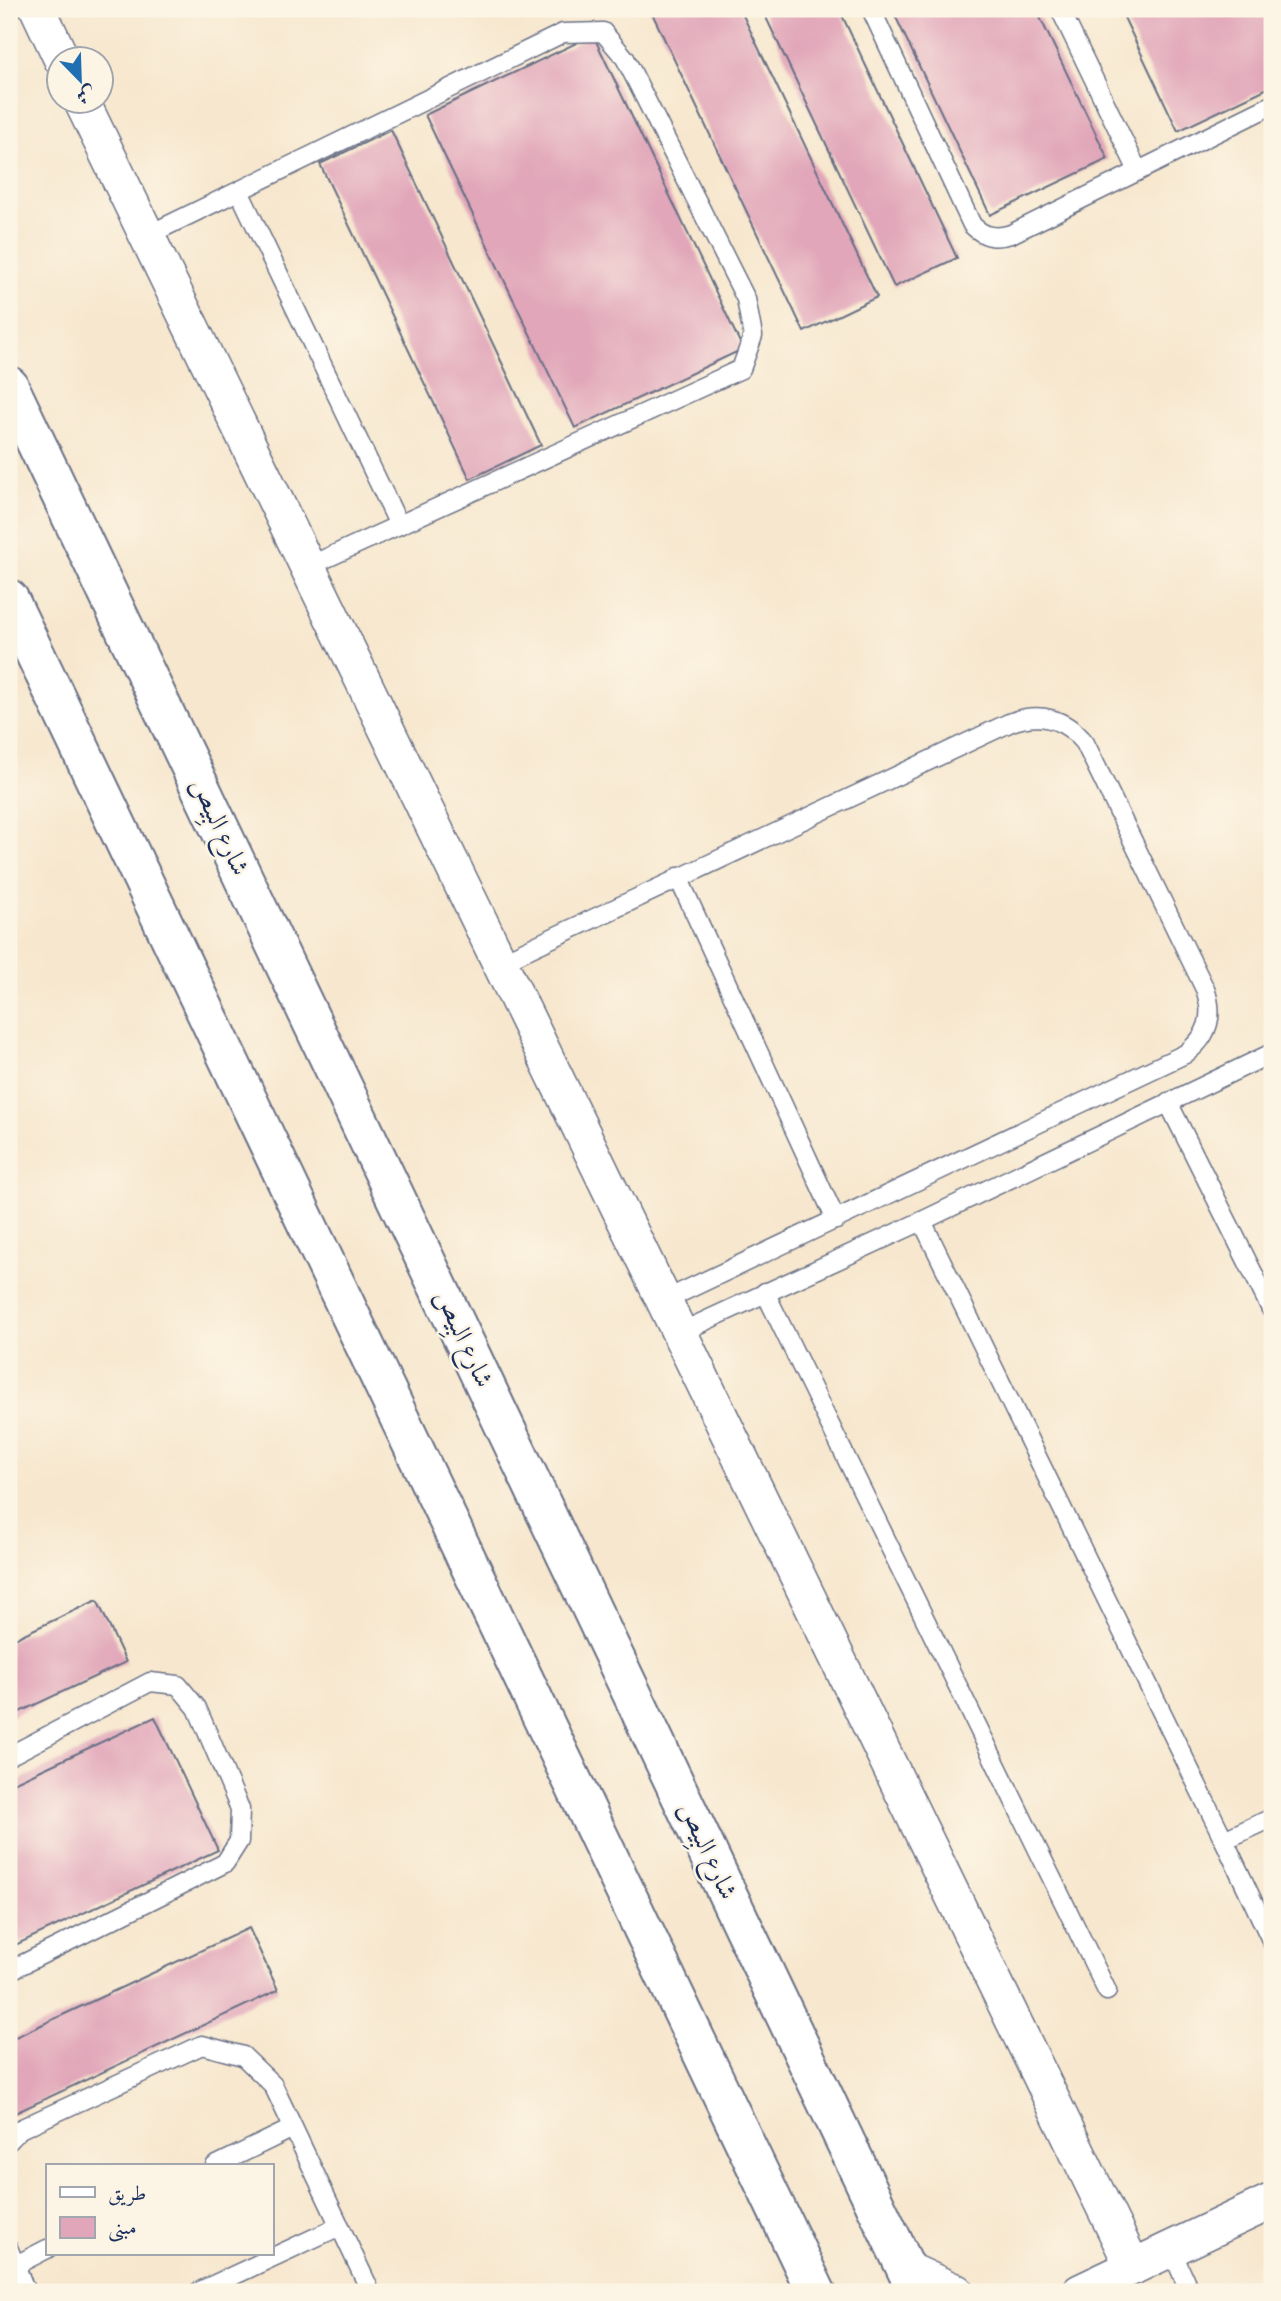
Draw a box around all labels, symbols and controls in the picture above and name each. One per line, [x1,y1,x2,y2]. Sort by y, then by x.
north arrow [46,46,116,116]
text: ش [72,78,100,109]
street label: شارع البِيص [179,772,257,883]
street label: شارع البِيص [423,1284,501,1395]
street label: شارع البِيص [667,1796,745,1907]
legend [46,2164,273,2256]
text: طريق [108,2180,146,2209]
text: مبنى [108,2214,137,2243]

